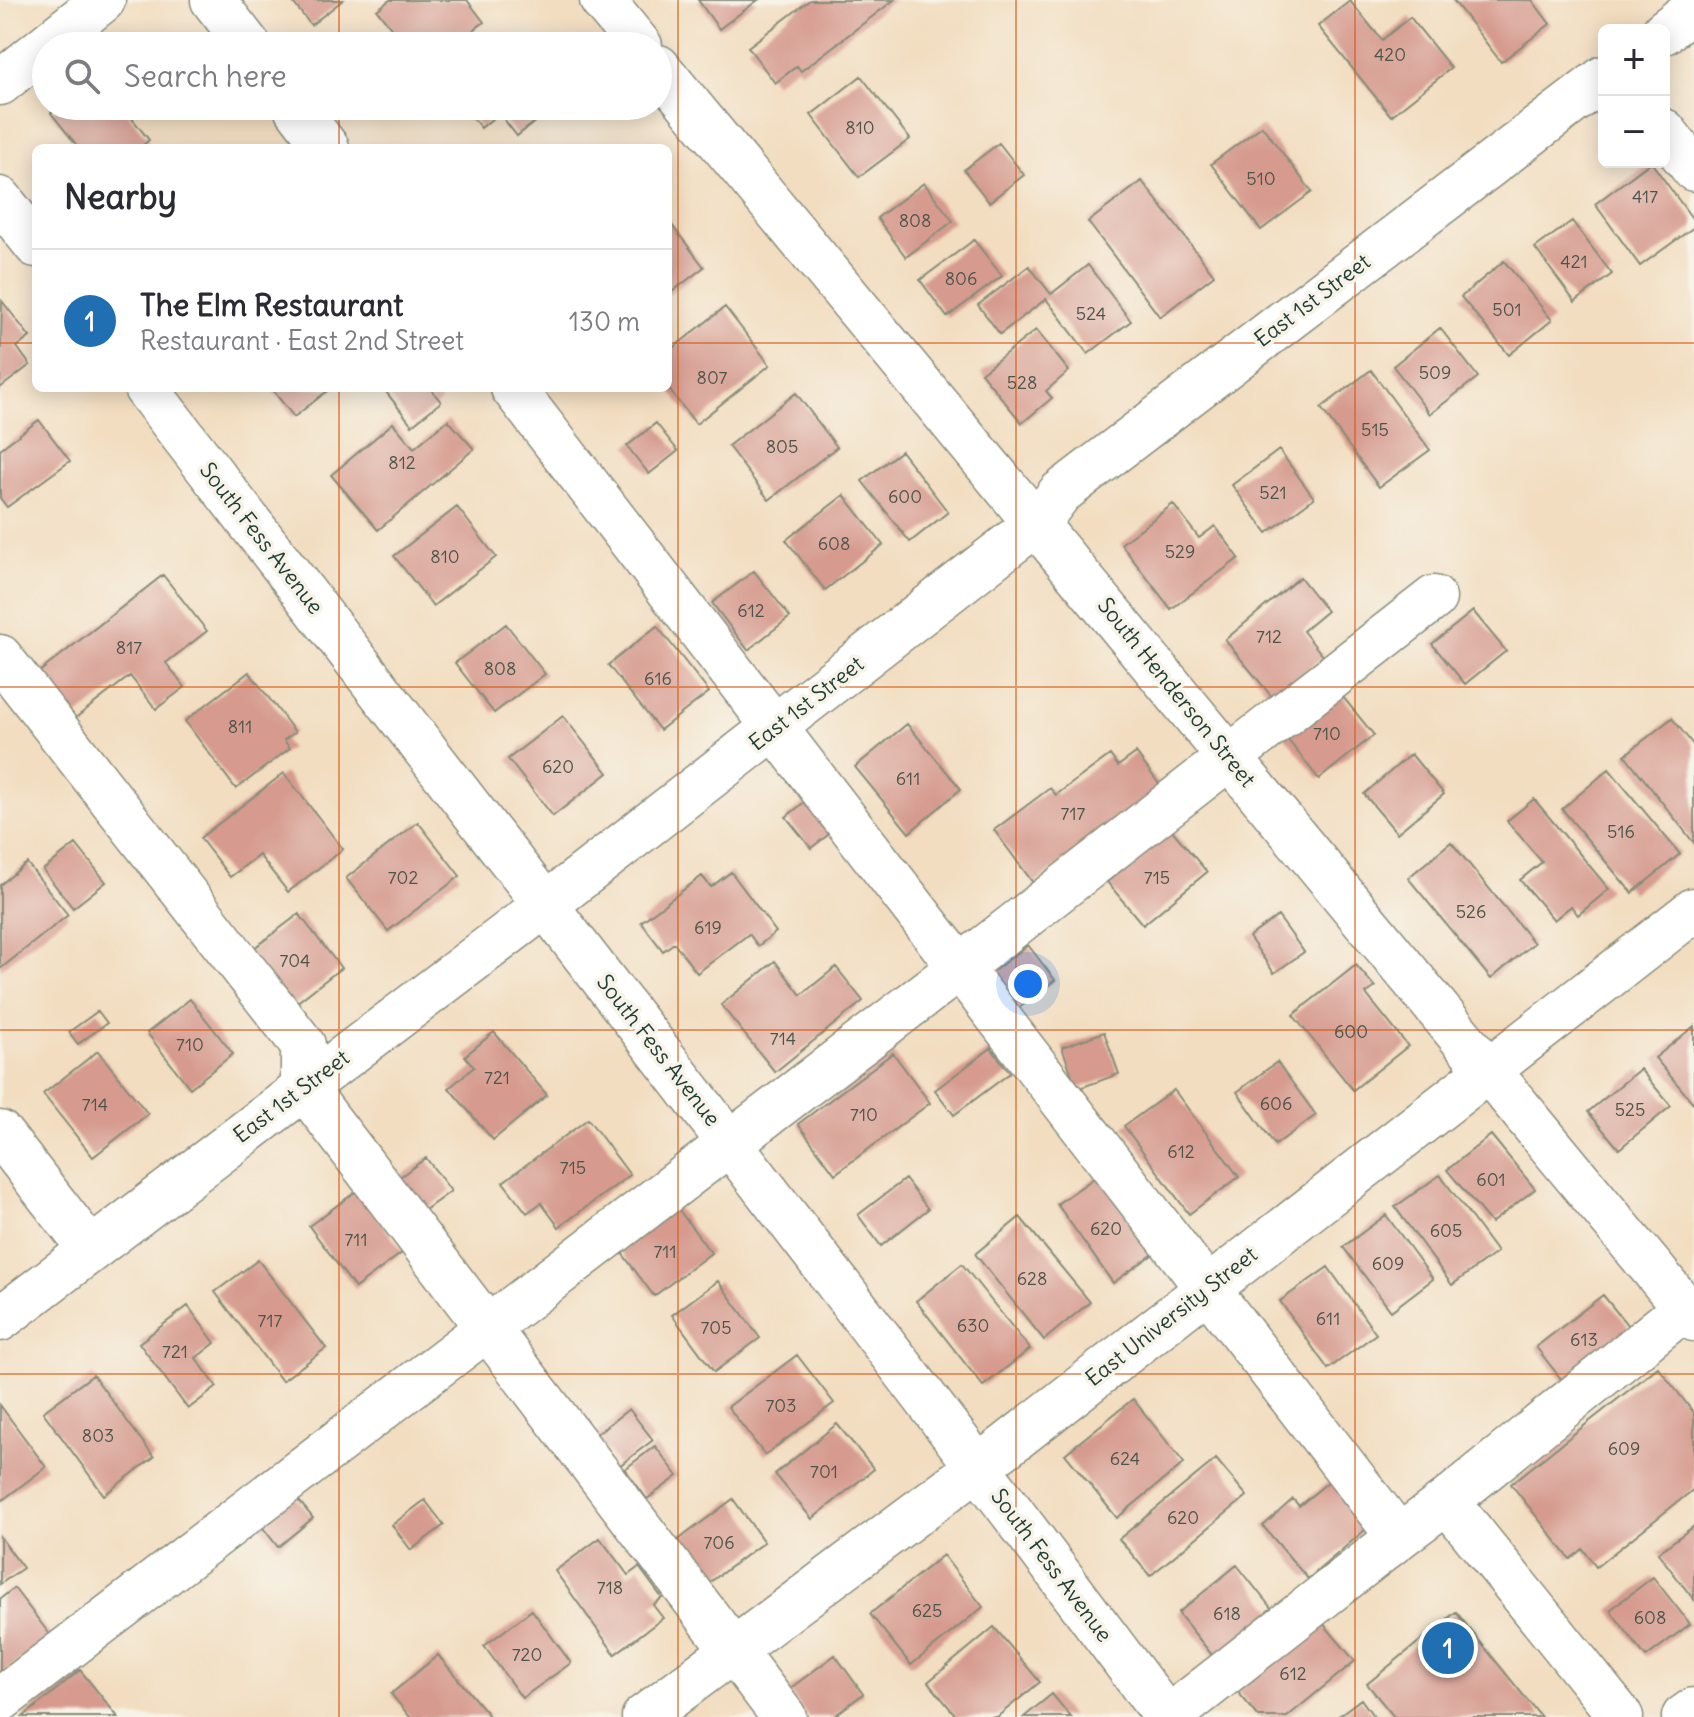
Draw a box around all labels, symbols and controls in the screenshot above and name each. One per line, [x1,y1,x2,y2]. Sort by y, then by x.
map controls [1598,24,1670,168]
button: + [1598,24,1670,96]
search box [32,32,672,120]
house number: 420 [1374,43,1406,66]
icon: search [60,54,104,98]
text: Search here [124,57,287,95]
button: − [1598,96,1670,168]
house number: 810 [845,116,875,139]
house number: 510 [1246,167,1276,190]
text: Nearby [64,175,177,218]
house number: 417 [1632,185,1658,208]
house number: 808 [899,209,931,232]
street label: East 1st Street [1248,247,1376,353]
house number: 421 [1560,250,1588,273]
house number: 806 [945,267,977,290]
text: The Elm Restaurant [140,286,403,324]
house number: 501 [1492,298,1522,321]
house number: 524 [1076,302,1106,325]
text: 1 [85,305,95,338]
text: 130 m [569,305,640,338]
text: Restaurant · East 2nd Street [140,324,464,357]
house number: 509 [1419,361,1451,384]
house number: 807 [697,366,728,389]
house number: 528 [1007,371,1037,394]
house number: 515 [1361,418,1389,441]
house number: 805 [766,435,798,458]
house number: 812 [388,451,416,474]
street label: South Fess Avenue [194,457,330,619]
house number: 521 [1259,481,1287,504]
house number: 600 [888,485,922,508]
house number: 608 [818,532,850,555]
house number: 529 [1165,540,1195,563]
house number: 810 [430,545,460,568]
street label: South Henderson Street [1092,592,1262,792]
house number: 612 [737,599,765,622]
house number: 712 [1256,625,1282,648]
house number: 817 [116,636,142,659]
street label: East 1st Street [743,650,869,756]
house number: 808 [484,657,516,680]
house number: 616 [644,667,672,690]
house number: 811 [228,715,252,738]
house number: 710 [1313,722,1341,745]
house number: 620 [542,755,574,778]
house number: 611 [896,767,920,790]
house number: 717 [1061,802,1086,825]
house number: 516 [1607,820,1635,843]
house number: 702 [388,866,418,889]
house number: 715 [1144,866,1170,889]
house number: 526 [1456,900,1486,923]
house number: 619 [694,916,722,939]
house number: 704 [279,949,311,972]
your location [1008,964,1048,1004]
street label: South Fess Avenue [591,969,727,1131]
house number: 600 [1334,1020,1368,1043]
house number: 714 [770,1027,796,1050]
house number: 710 [176,1033,204,1056]
street label: East 1st Street [227,1043,355,1149]
house number: 721 [484,1066,510,1089]
house number: 606 [1260,1092,1292,1115]
house number: 714 [82,1093,108,1116]
house number: 525 [1615,1098,1645,1121]
house number: 710 [850,1103,878,1126]
house number: 612 [1167,1140,1195,1163]
house number: 715 [560,1156,586,1179]
house number: 601 [1476,1168,1506,1191]
house number: 620 [1090,1217,1122,1240]
house number: 605 [1430,1219,1462,1242]
house number: 711 [344,1228,368,1251]
house number: 711 [653,1240,677,1263]
street label: East University Street [1079,1240,1263,1392]
house number: 609 [1372,1252,1404,1275]
house number: 628 [1017,1267,1047,1290]
house number: 611 [1316,1307,1340,1330]
house number: 717 [258,1309,283,1332]
house number: 630 [957,1314,989,1337]
house number: 705 [700,1316,732,1339]
house number: 613 [1570,1328,1598,1351]
house number: 721 [162,1340,188,1363]
house number: 703 [766,1394,796,1417]
house number: 803 [82,1424,114,1447]
house number: 609 [1608,1437,1640,1460]
house number: 624 [1110,1447,1140,1470]
house number: 701 [810,1460,838,1483]
street label: South Fess Avenue [985,1483,1119,1647]
house number: 620 [1167,1506,1199,1529]
house number: 706 [703,1531,735,1554]
house number: 718 [597,1576,623,1599]
house number: 625 [912,1599,942,1622]
house number: 618 [1213,1602,1241,1625]
house number: 608 [1634,1606,1666,1629]
pin: 1 [1422,1618,1474,1678]
house number: 720 [512,1643,542,1666]
house number: 612 [1279,1662,1307,1685]

